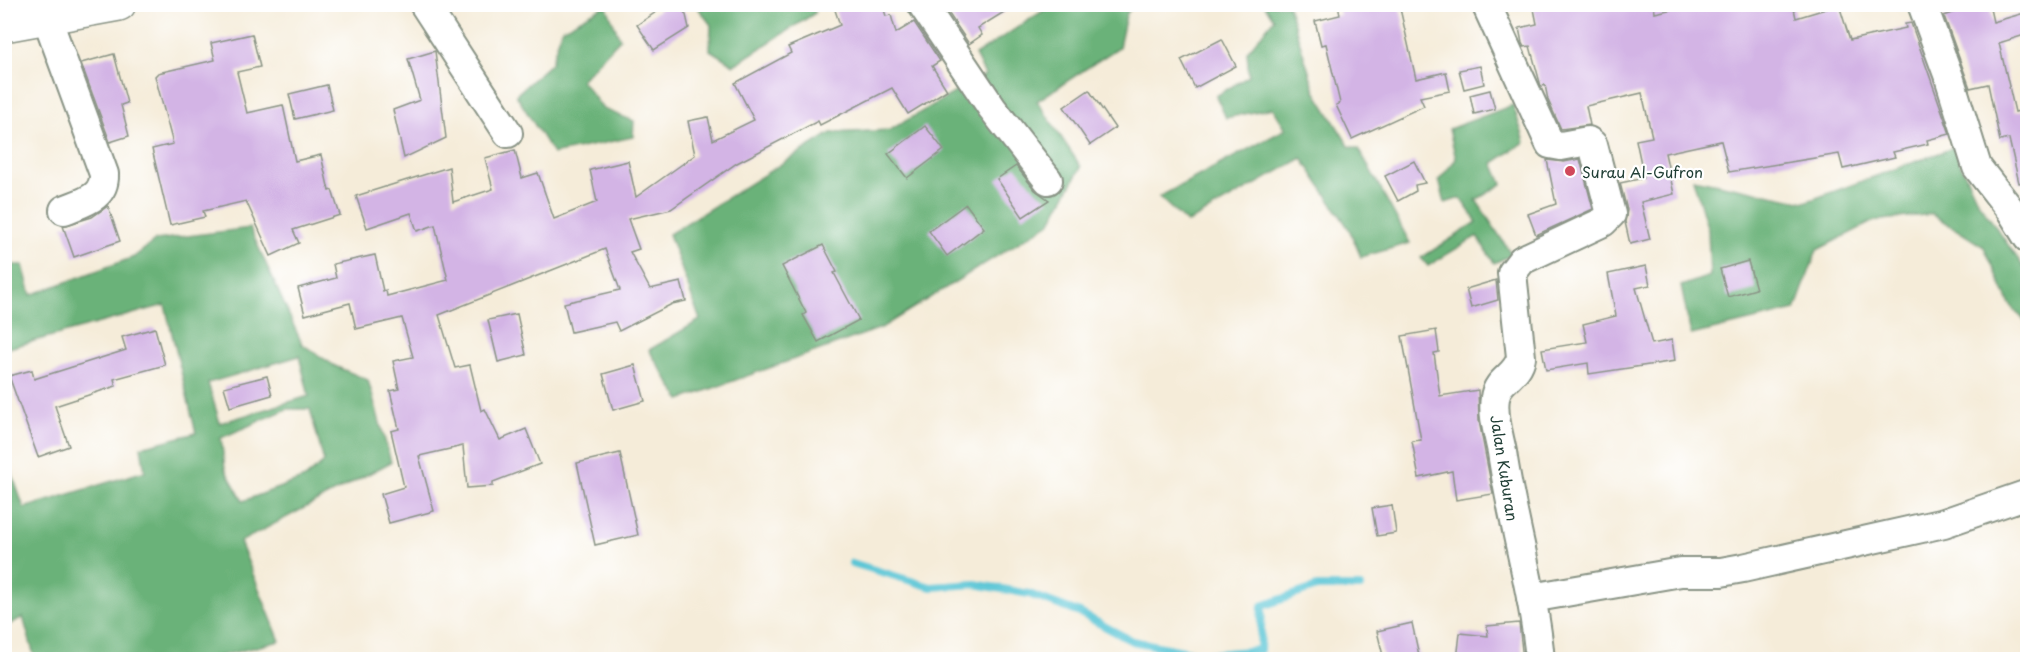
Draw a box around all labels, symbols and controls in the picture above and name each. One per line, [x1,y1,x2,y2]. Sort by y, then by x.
place label: Surau Al-Gufron [1582,160,1703,183]
marker: Surau Al-Gufron [1563,164,1577,178]
street label: Jalan Kuburan [1485,413,1525,523]

